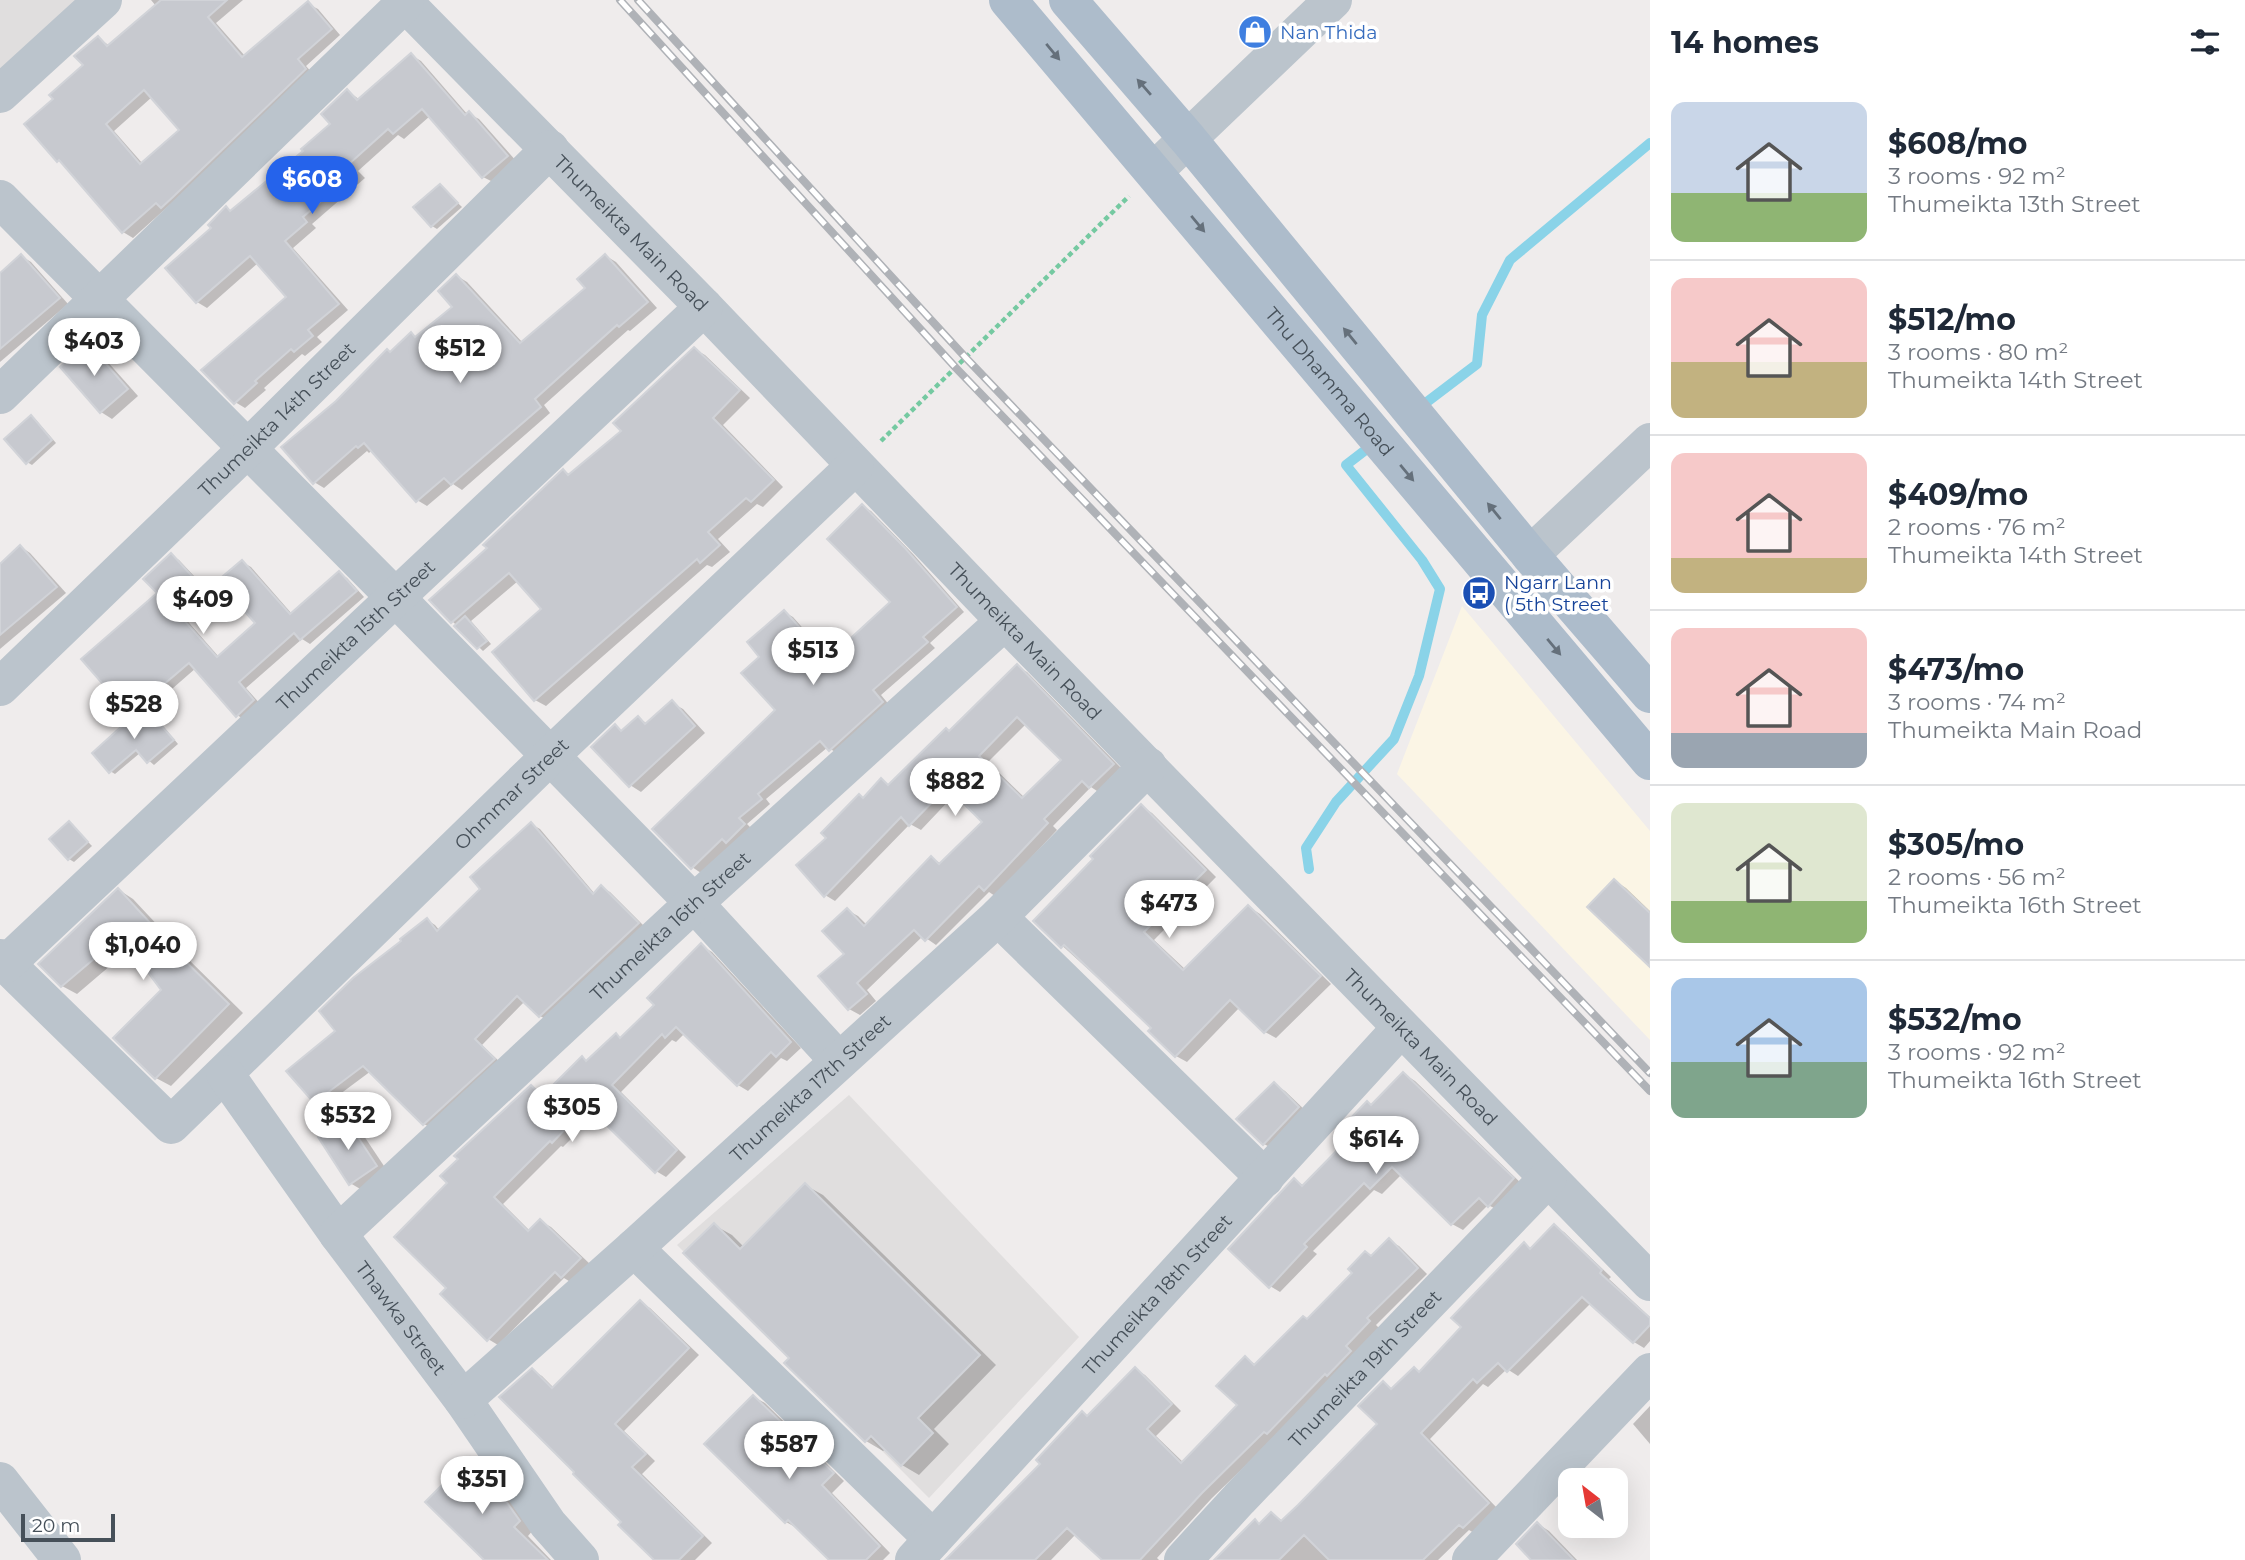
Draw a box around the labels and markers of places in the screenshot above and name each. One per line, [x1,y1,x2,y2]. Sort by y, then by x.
shop icon: Nan Thida [1236,13,1274,51]
place label: Nan Thida [1280,21,1377,44]
pin: $608 [271,156,353,216]
pin: $403 [53,318,135,378]
pin: $512 [419,326,501,385]
place label: Ngarr Lann ( 5th Street [1504,571,1612,616]
bus stop icon: Ngarr Lann ( 5th Street [1460,574,1498,612]
pin: $409 [162,576,244,636]
pin: $513 [772,628,854,687]
pin: $528 [93,682,175,741]
pin: $882 [914,758,996,818]
pin: $473 [1128,880,1210,940]
pin: $1,040 [86,922,200,982]
pin: $305 [531,1084,613,1144]
pin: $532 [307,1092,389,1152]
pin: $614 [1335,1116,1417,1176]
pin: $587 [748,1422,830,1481]
pin: $351 [441,1456,523,1516]

